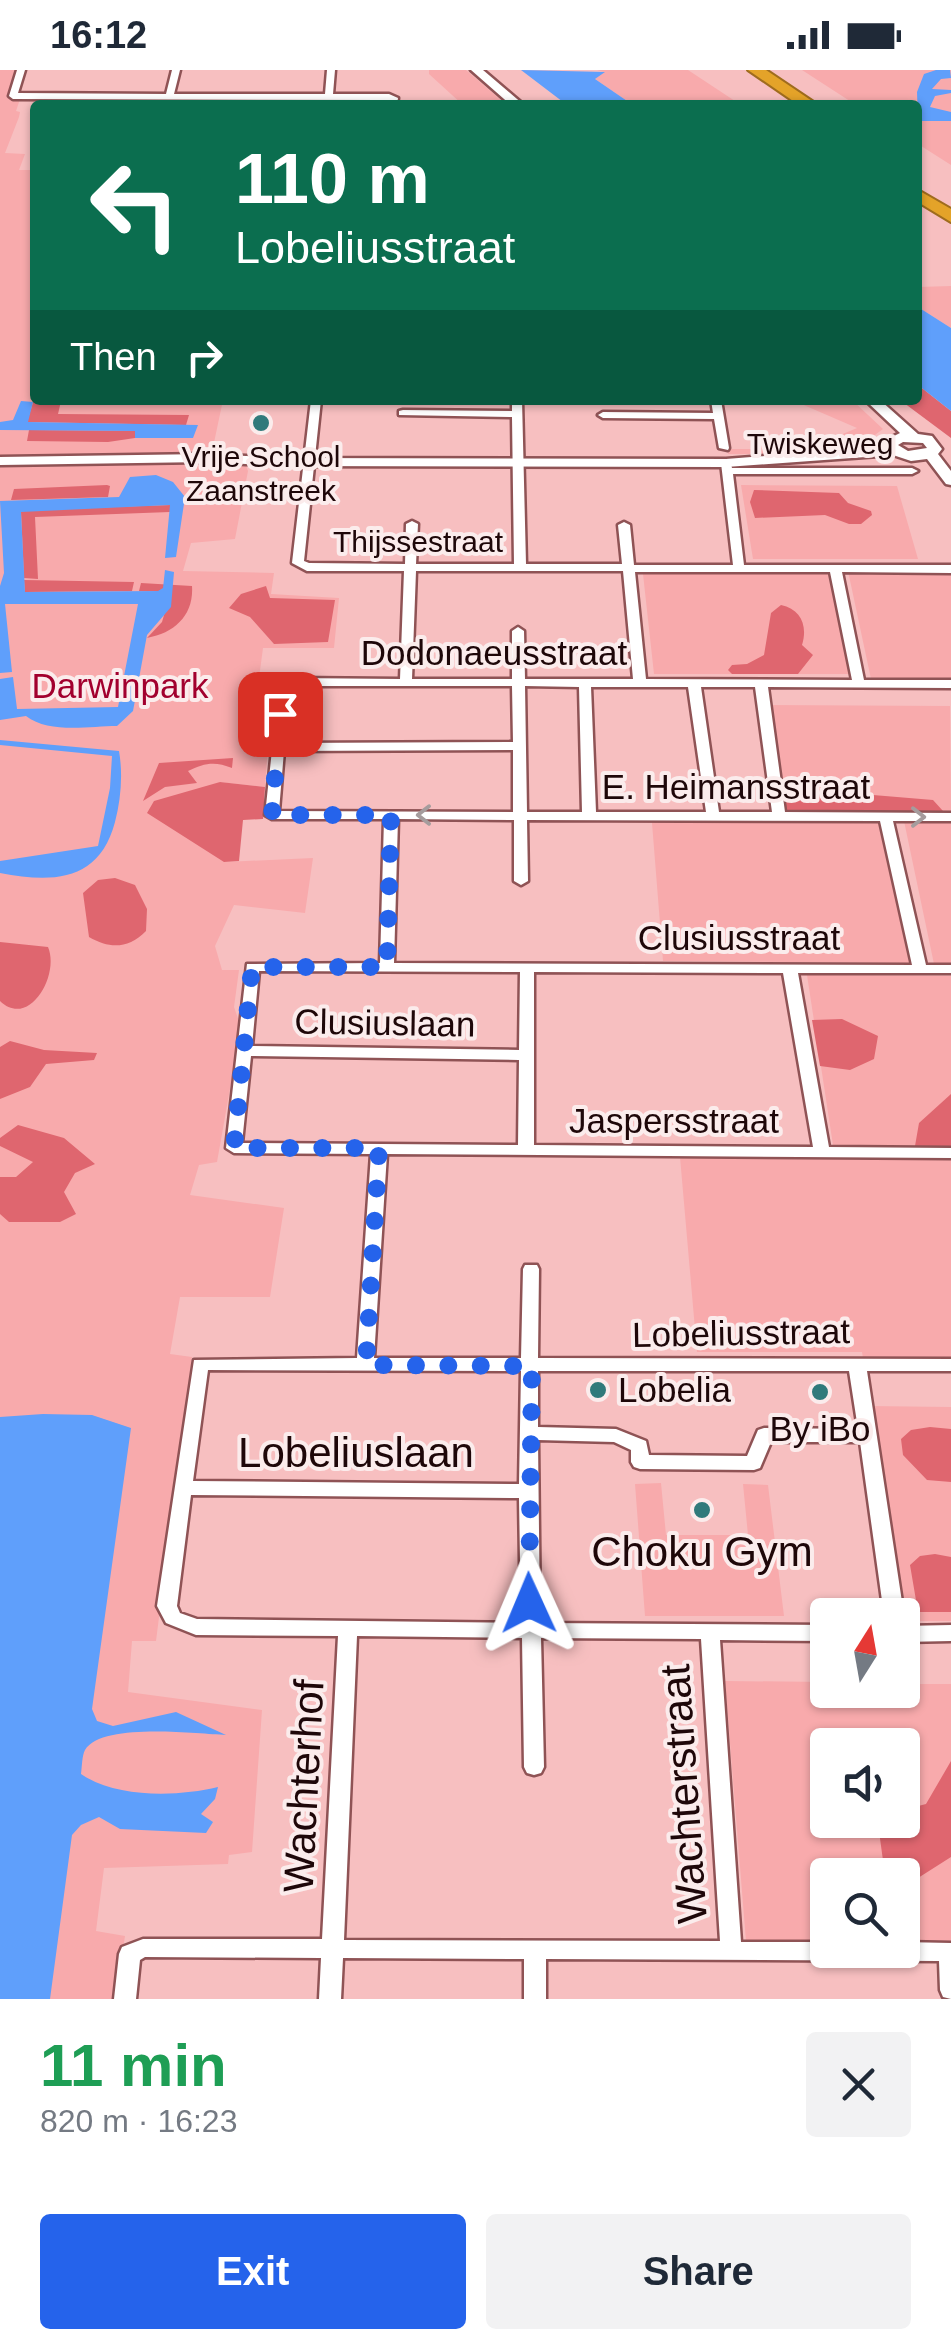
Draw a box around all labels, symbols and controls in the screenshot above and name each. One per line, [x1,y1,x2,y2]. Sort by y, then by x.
text: 16:12 [50,14,147,56]
icon: left [70,140,200,270]
text: 110 m [235,140,430,218]
text: Lobeliusstraat [235,222,515,273]
icon: right [177,330,232,385]
text: Then [70,336,157,378]
marker: Vrije School Zaanstreek [250,412,272,434]
street label: Twiskeweg [747,427,893,460]
place label: Vrije School Zaanstreek [182,440,340,507]
street label: Thijssestraat [333,525,504,558]
street label: Dodonaeusstraat [361,633,628,672]
park label: Darwinpark [32,666,209,705]
pin [238,672,323,757]
icon: arrive [253,687,308,742]
street label: E. Heimansstraat [602,767,870,806]
one-way arrow [416,804,432,826]
one-way arrow [912,806,927,828]
street label: Clusiusstraat [638,918,840,957]
street label: Clusiuslaan [294,1001,476,1044]
street label: Jaspersstraat [569,1101,779,1140]
street label: Lobeliusstraat [632,1311,851,1354]
place label: Lobelia [618,1370,731,1409]
marker: Lobelia [587,1379,609,1401]
marker: By iBo [809,1381,831,1403]
place label: By iBo [769,1409,871,1448]
street label: Lobeliuslaan [238,1429,474,1476]
marker: Choku Gym [691,1499,713,1521]
place label: Choku Gym [591,1528,813,1575]
position arrow [477,1551,581,1655]
north arrow [810,1598,920,1708]
map controls [810,1598,920,1968]
street label: Wachterstraat [651,1662,716,1925]
street label: Wachterhof [274,1678,333,1894]
button: sound [810,1728,920,1838]
button: search [810,1858,920,1968]
text: 11 min [40,2032,227,2099]
button: close [806,2032,911,2137]
text: 820 m · 16:23 [40,2103,237,2139]
button: Exit [40,2214,466,2329]
button: Share [486,2214,911,2329]

